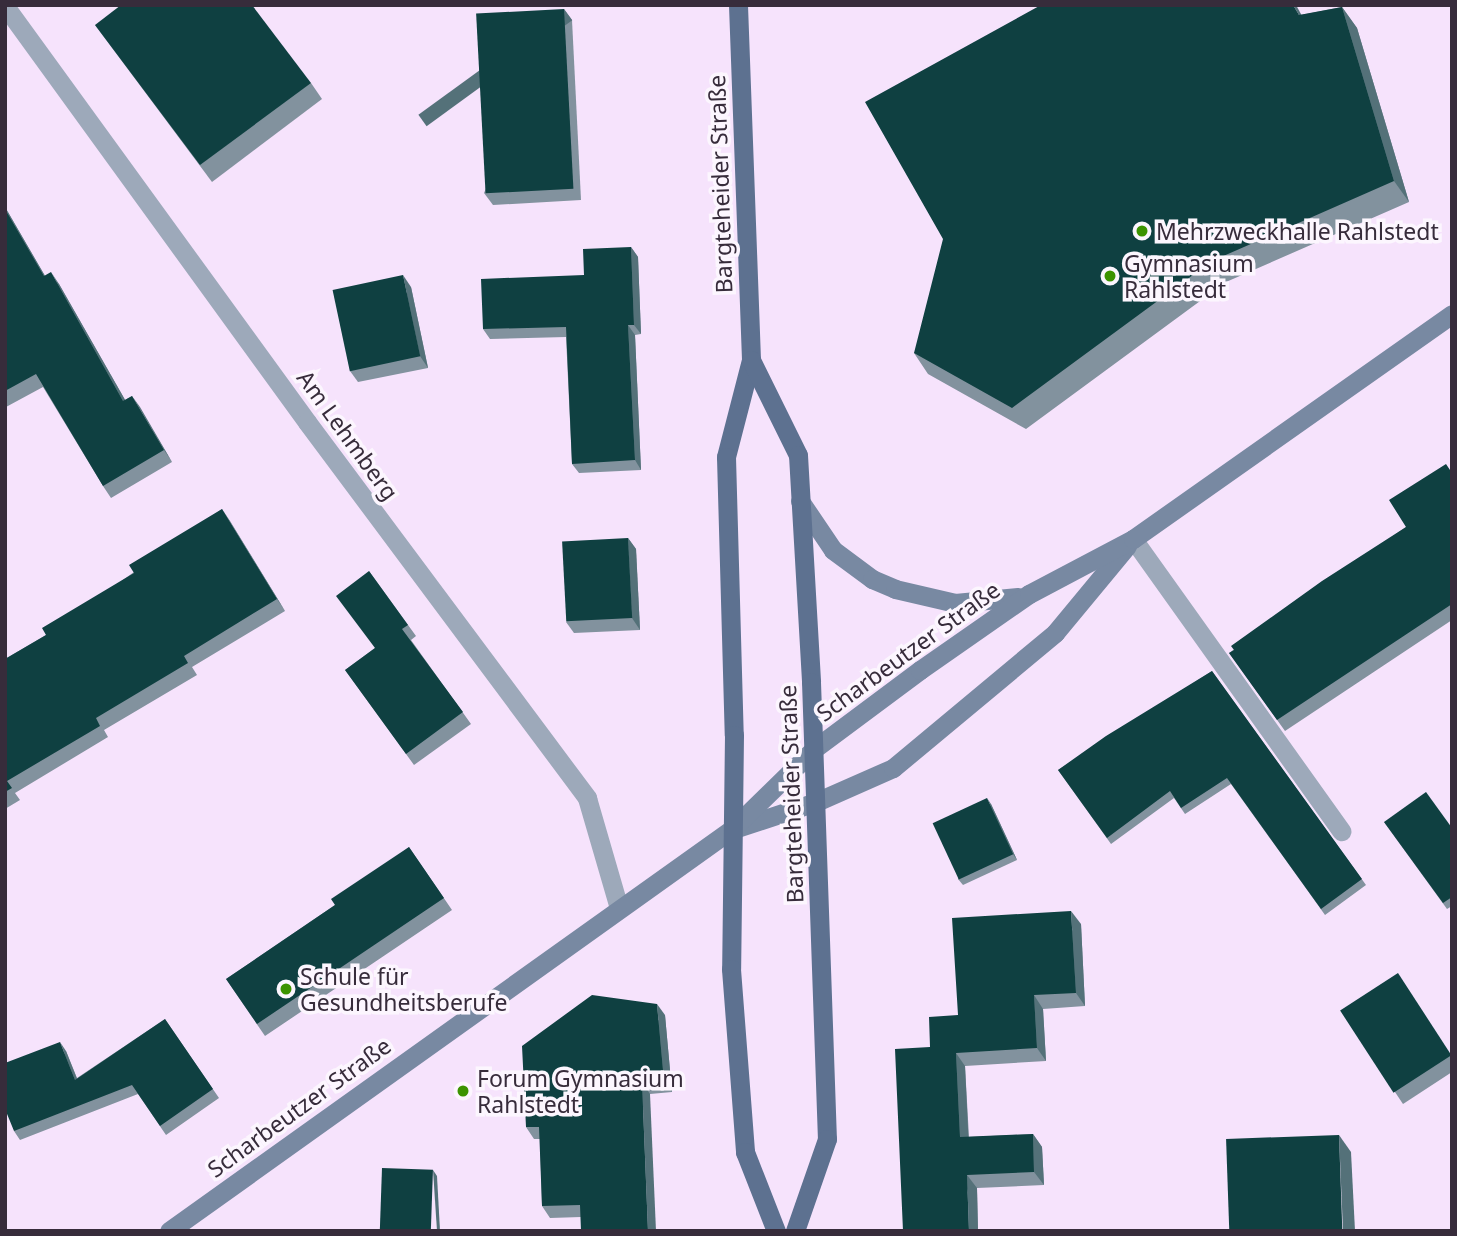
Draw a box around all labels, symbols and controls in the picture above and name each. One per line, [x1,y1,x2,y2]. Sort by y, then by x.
street label: Bargteheider Straße [702,74,738,294]
place label: Mehrzweckhalle Rahlstedt [1156,217,1439,245]
marker: Mehrzweckhalle Rahlstedt [1134,223,1150,239]
place label: Gymnasium Rahlstedt [1124,249,1254,303]
marker: Gymnasium Rahlstedt [1102,268,1118,284]
street label: Am Lehmberg [292,365,404,505]
street label: Scharbeutzer Straße [811,575,1005,727]
street label: Bargteheider Straße [773,684,809,904]
place label: Schule für Gesundheitsberufe [300,962,507,1016]
marker: Schule für Gesundheitsberufe [278,981,294,997]
street label: Scharbeutzer Straße [202,1031,396,1183]
place label: Forum Gymnasium Rahlstedt [477,1064,684,1118]
marker: Forum Gymnasium Rahlstedt [455,1083,471,1099]

